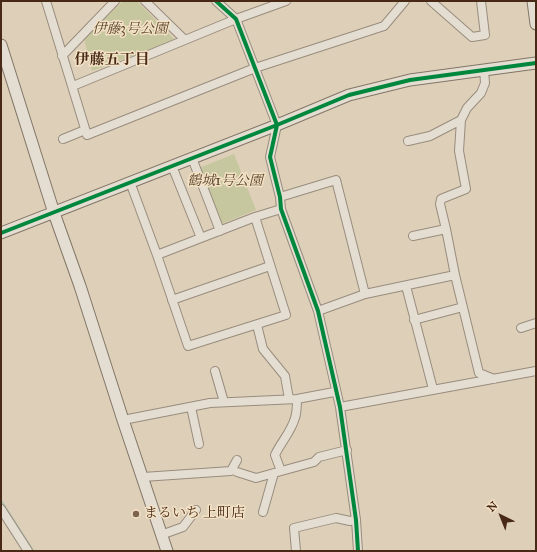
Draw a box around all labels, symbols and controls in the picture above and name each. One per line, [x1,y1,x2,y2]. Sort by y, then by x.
park label: 伊藤3号公園 [92,22,168,38]
district label: 伊藤五丁目 [75,51,149,69]
park label: 鶴城1号公園 [187,174,263,190]
north arrow [481,496,521,536]
text: N [485,499,500,515]
place label: まるいち 上町店 [144,506,245,522]
marker: まるいち 上町店 [131,509,141,519]

